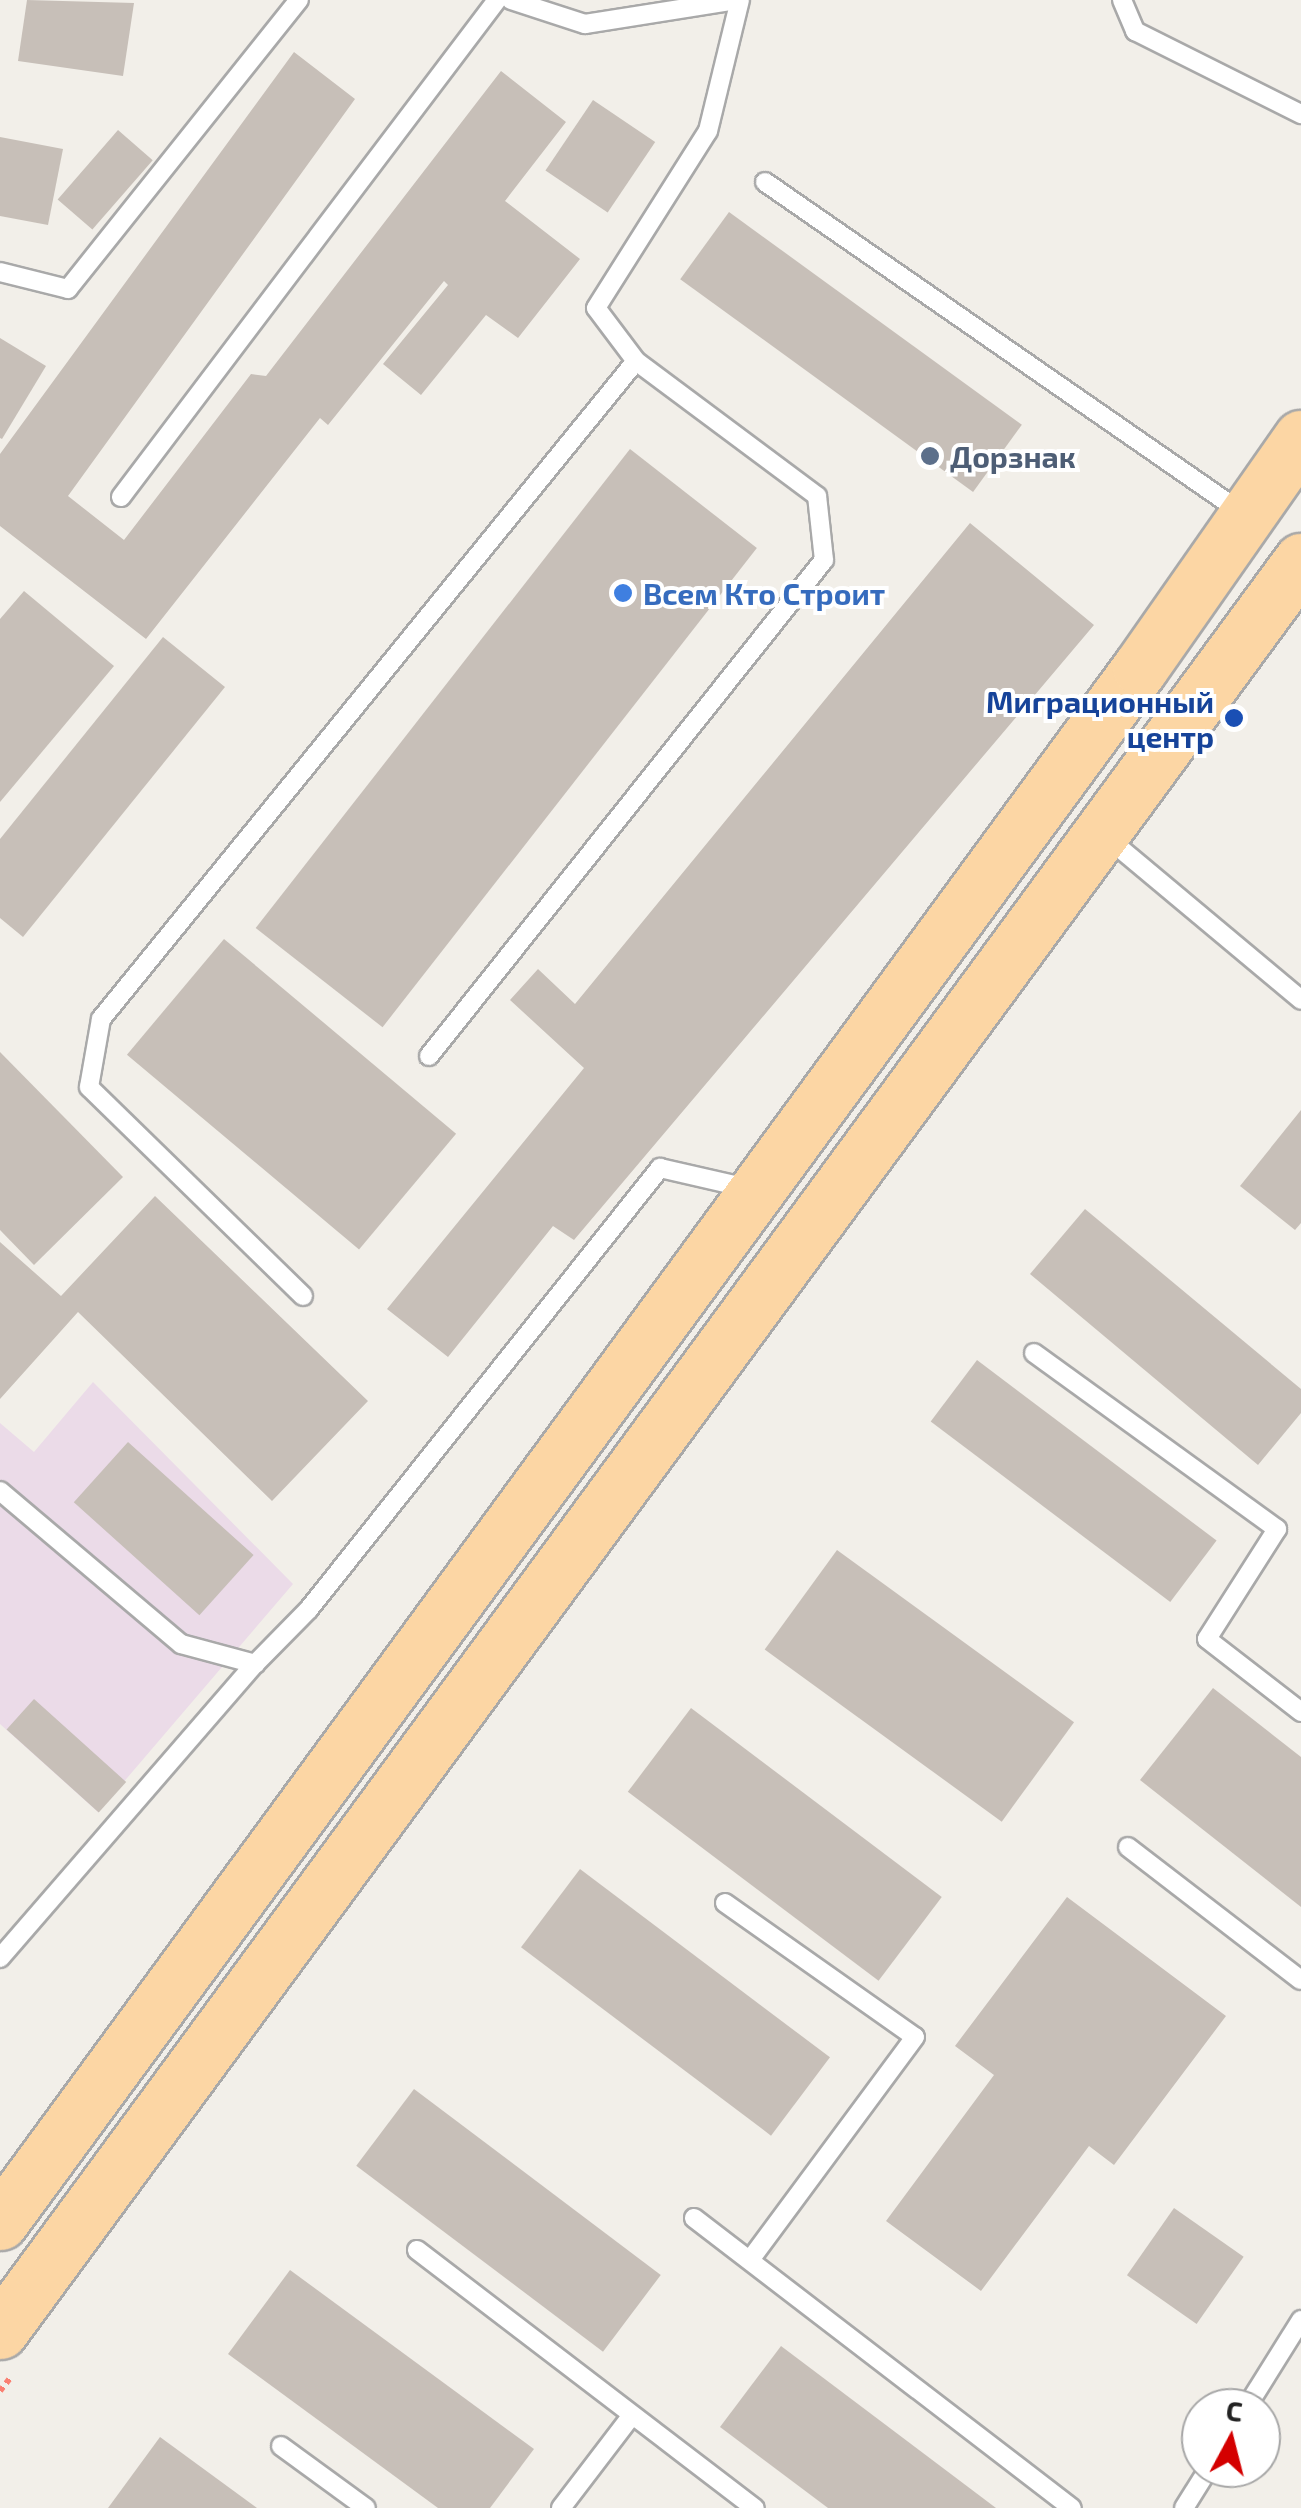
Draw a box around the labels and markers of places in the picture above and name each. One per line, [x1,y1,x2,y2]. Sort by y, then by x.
place label: Дорзнак [950,438,1076,474]
marker: Дорзнак [919,445,941,467]
place label: Всем Кто Строит [643,575,885,611]
marker: Всем Кто Строит [612,582,634,604]
place label: Миграционный центр [986,683,1214,754]
marker: Миграционный центр [1223,707,1245,729]

